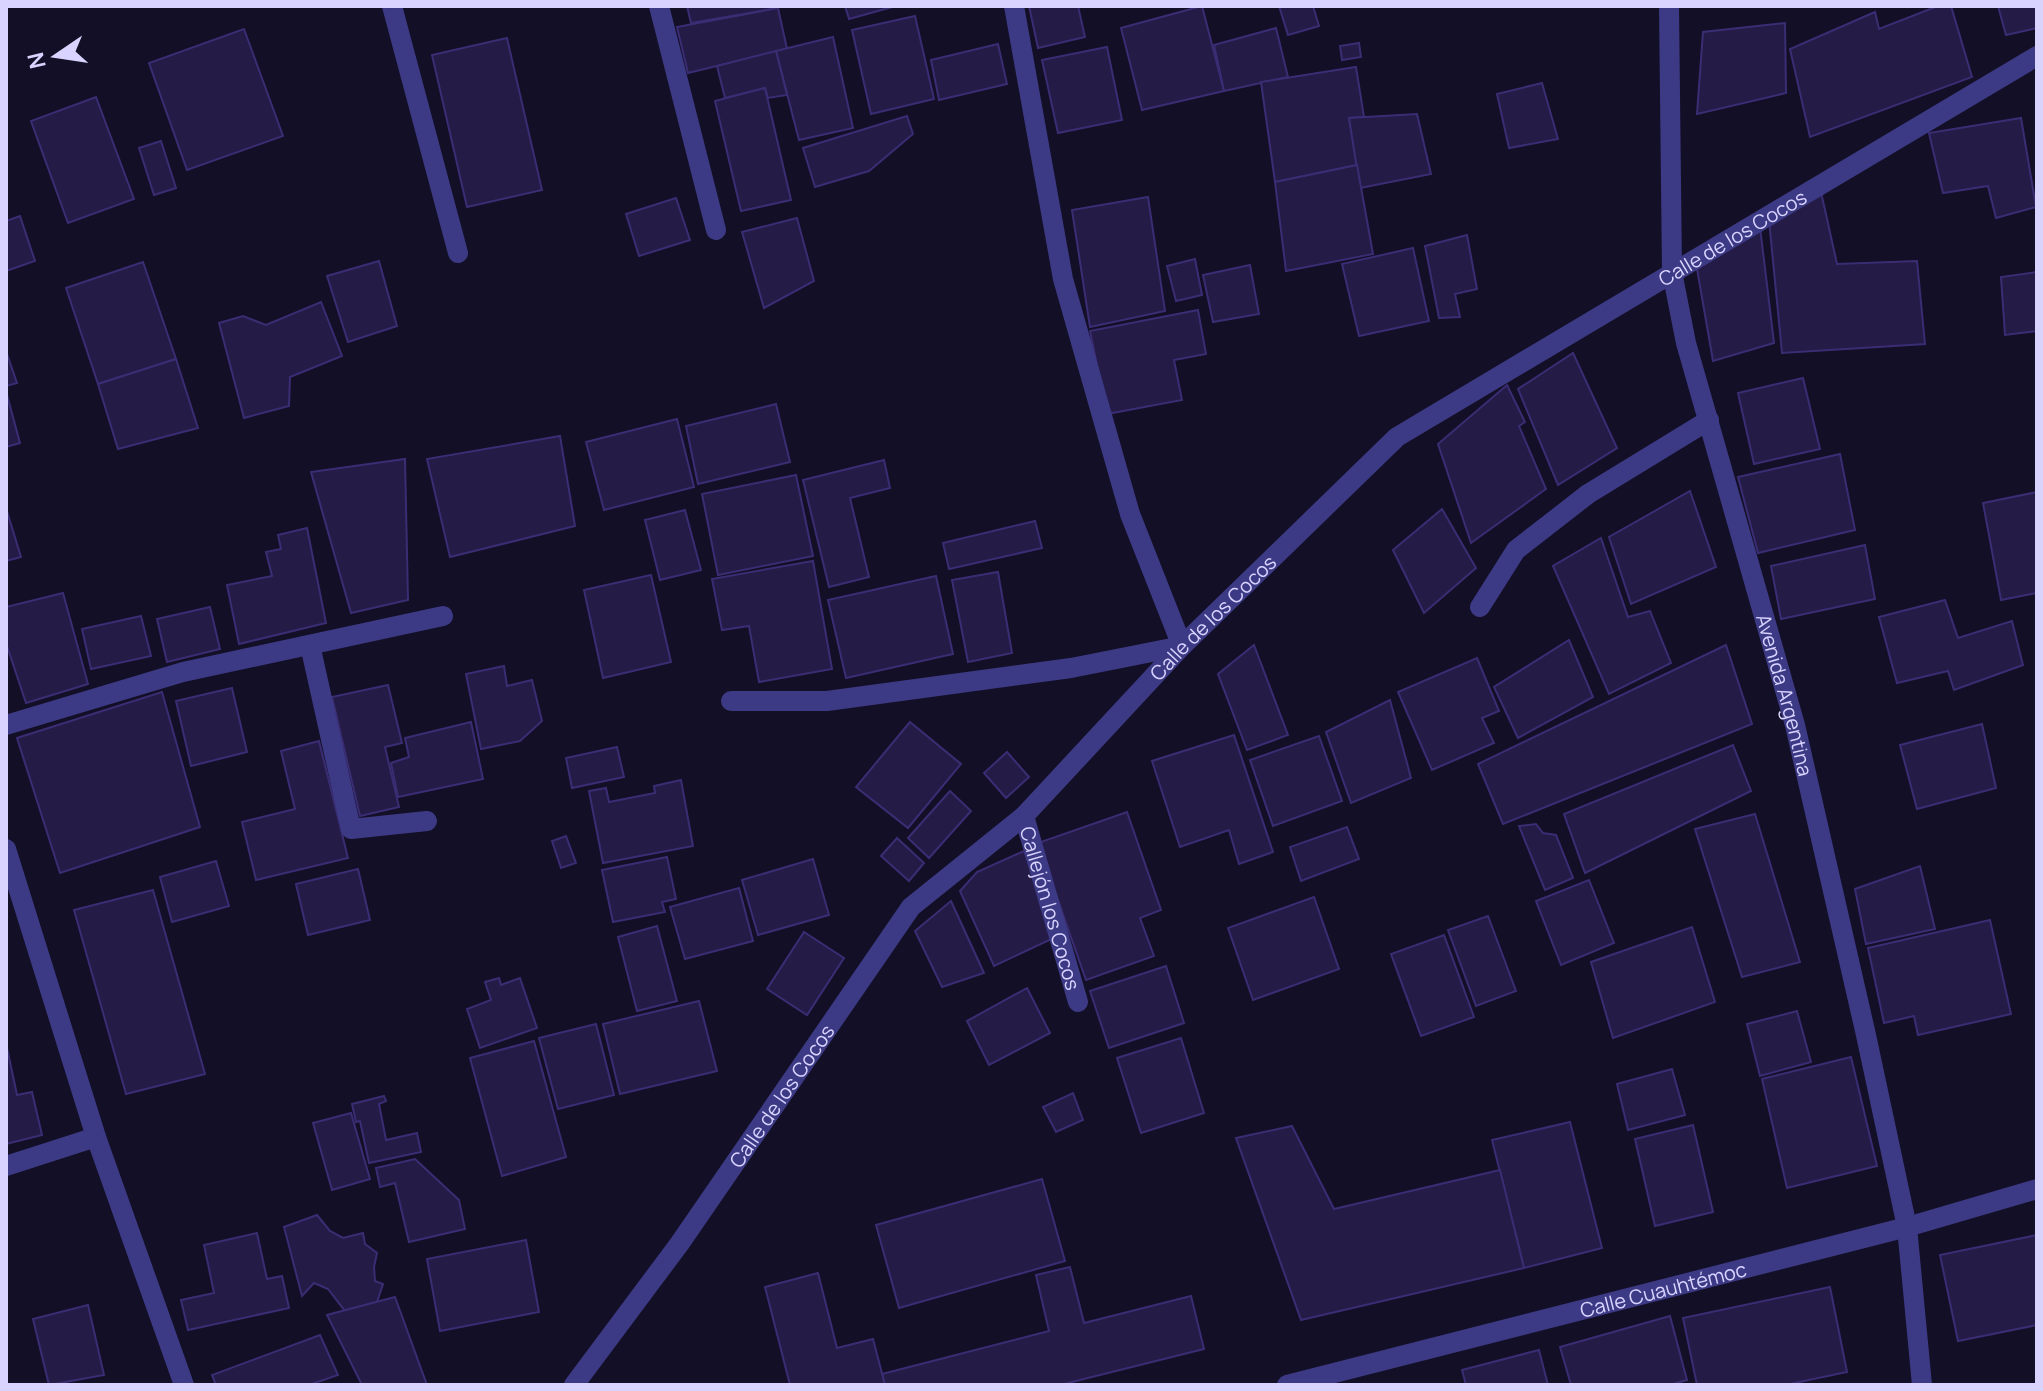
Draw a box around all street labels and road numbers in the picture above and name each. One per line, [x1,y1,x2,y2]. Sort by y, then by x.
street label: Calle de los Cocos [1653,183,1811,292]
street label: Calle de los Cocos [1143,549,1282,686]
street label: Avenida Argentina [1750,611,1820,779]
street label: Callejón los Cocos [1014,823,1087,993]
street label: Calle de los Cocos [723,1019,840,1173]
street label: Calle Cuauhtémoc [1577,1255,1749,1323]

